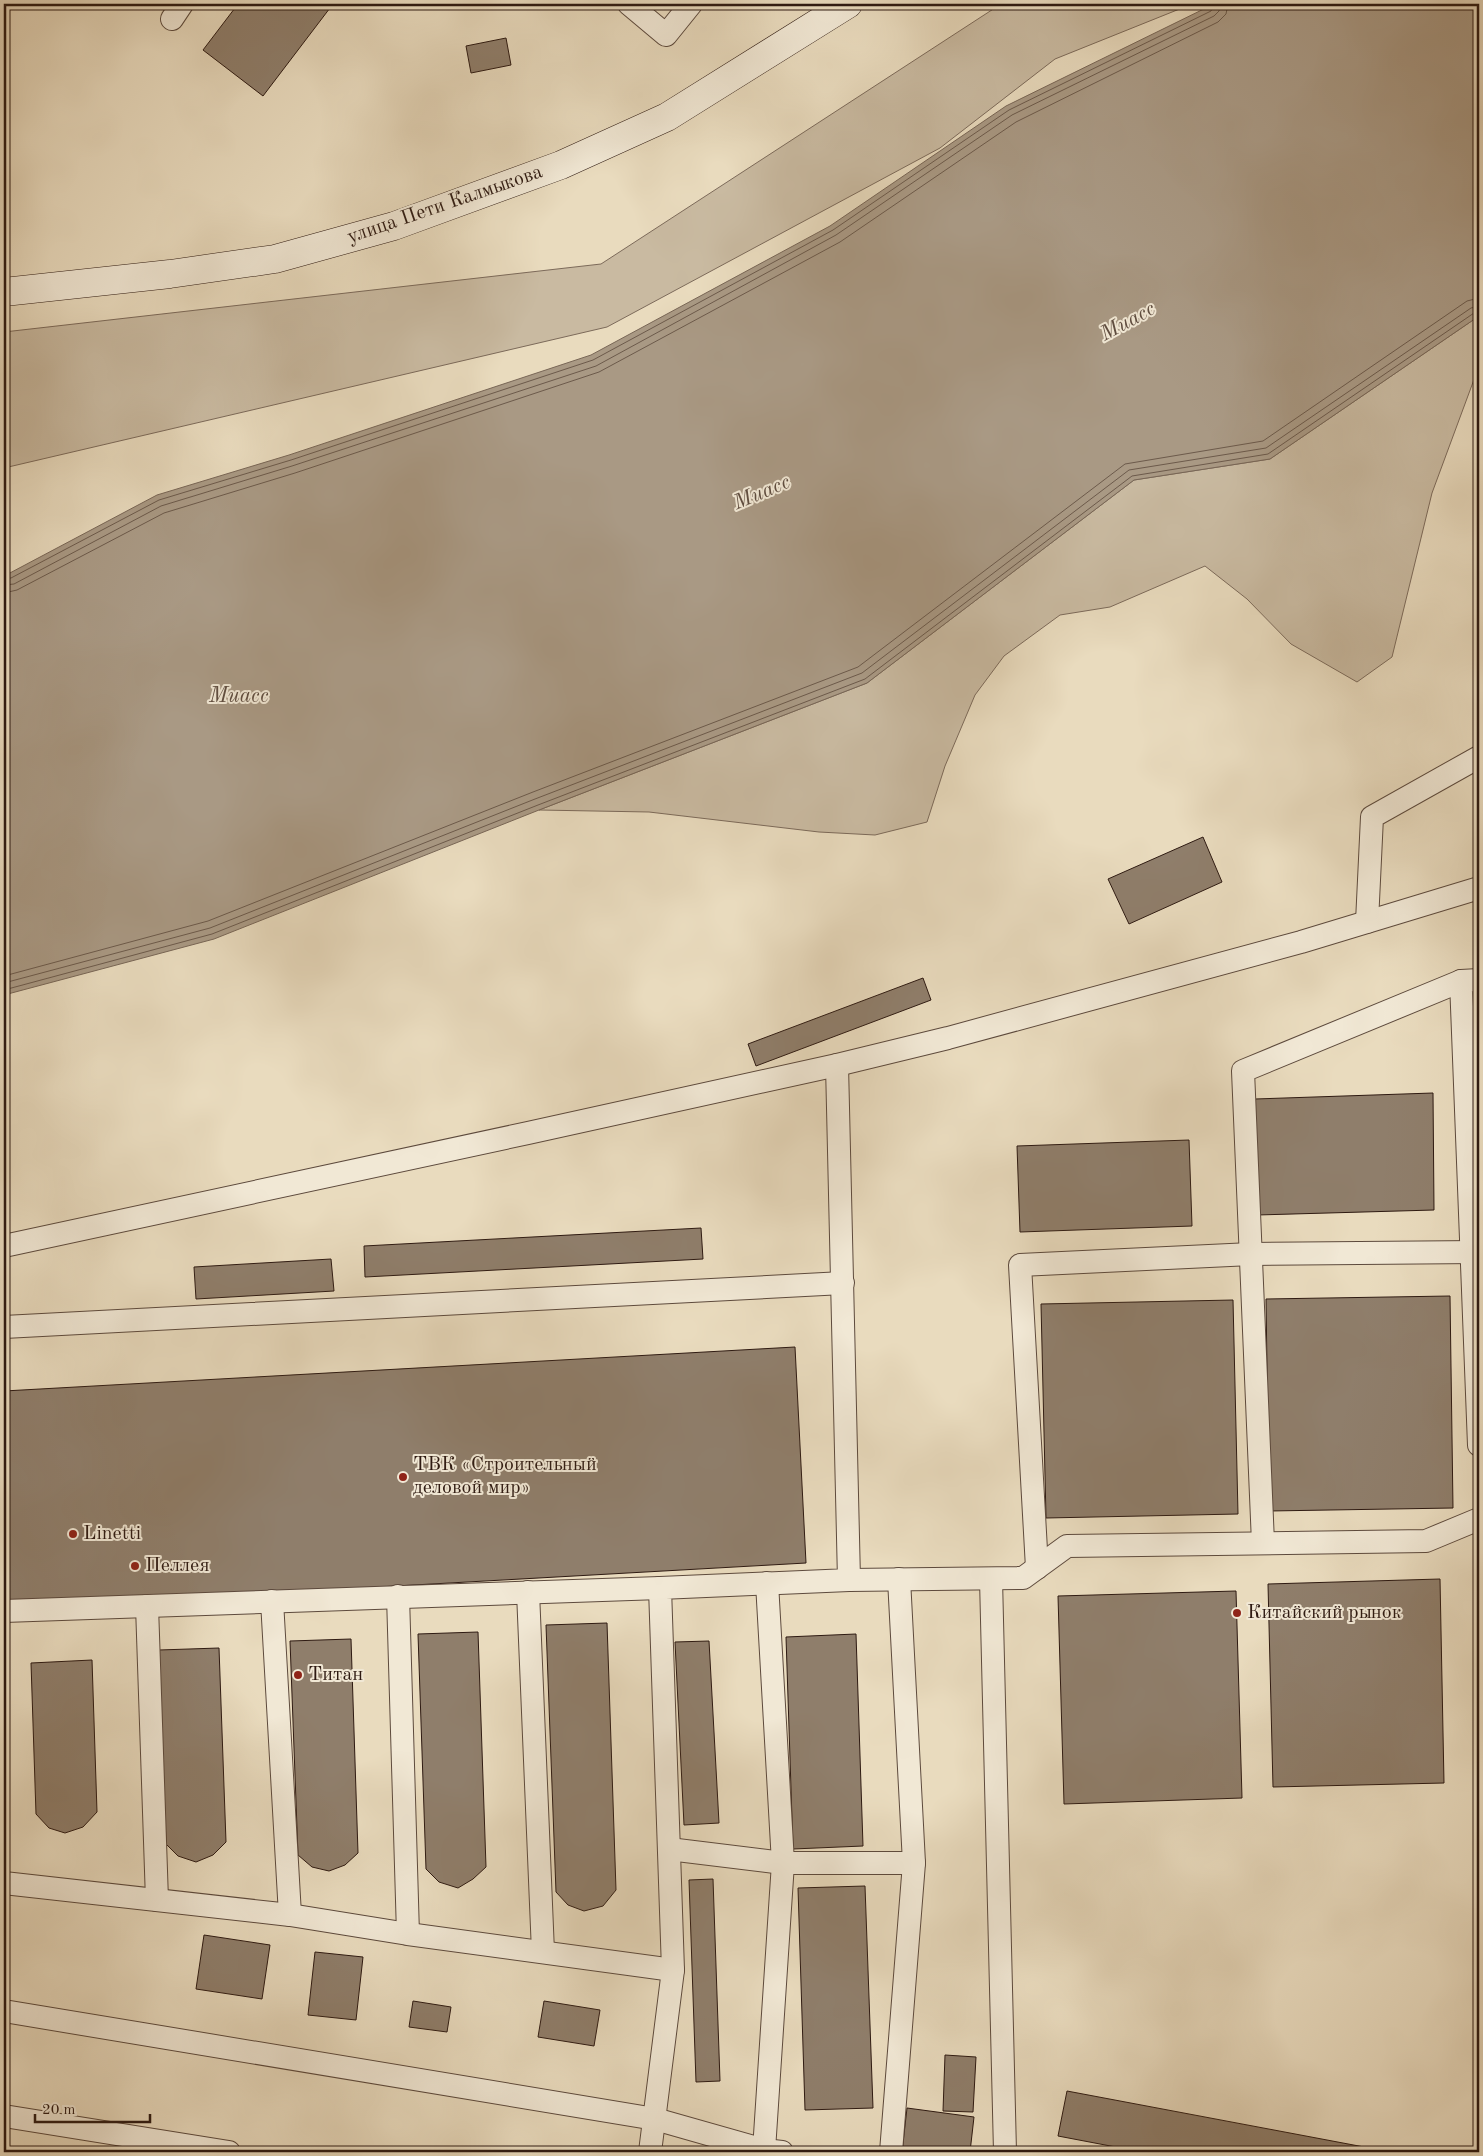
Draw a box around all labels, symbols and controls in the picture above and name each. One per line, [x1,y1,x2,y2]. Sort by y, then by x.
street label: улица Пети Калмыкова [345,162,545,248]
water label: Миасс [1096,298,1159,346]
water label: Миасс [729,472,794,515]
water label: Миасс [208,686,269,707]
place label: ТВК «Строительный деловой мир» [413,1455,597,1498]
marker: ТВК «Строительный деловой мир» [397,1471,409,1483]
place label: Linetti [83,1524,141,1544]
marker: Linetti [67,1528,79,1540]
place label: Пеллея [145,1556,210,1576]
marker: Пеллея [129,1560,141,1572]
place label: Китайский рынок [1247,1603,1402,1623]
marker: Китайский рынок [1231,1607,1243,1619]
place label: Титан [308,1665,363,1685]
marker: Титан [292,1669,304,1681]
scale bar [35,2091,150,2123]
text: 20 m [42,2103,76,2118]

